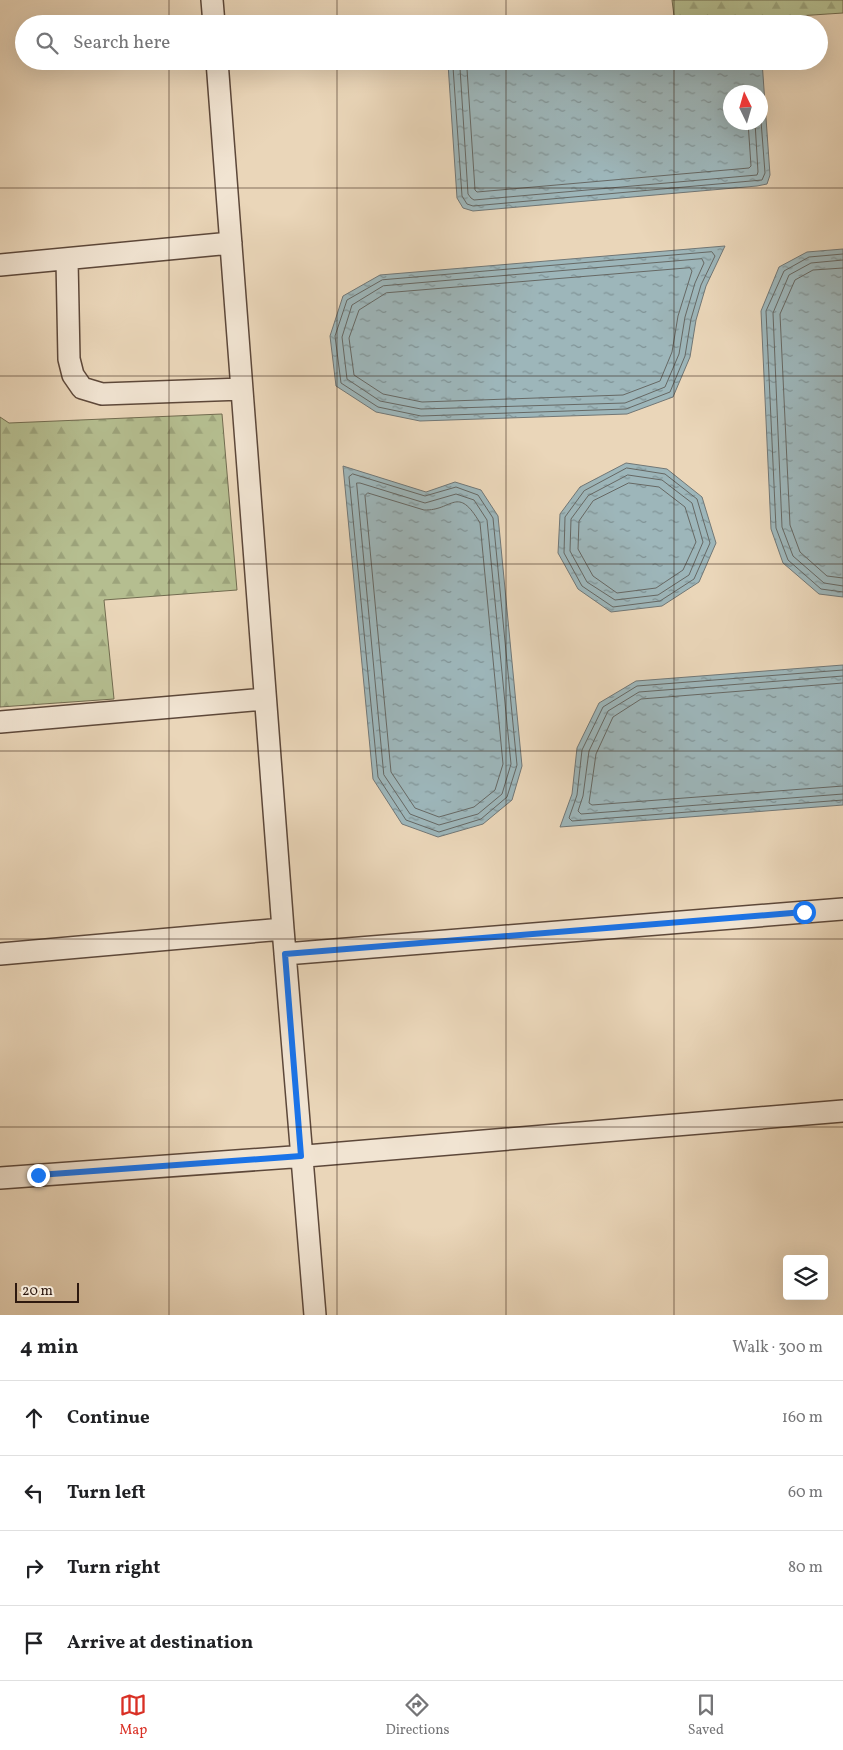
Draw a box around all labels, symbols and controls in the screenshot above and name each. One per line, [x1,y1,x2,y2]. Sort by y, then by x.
search box [15,15,828,70]
icon: search [33,29,61,57]
text: Search here [73,30,170,56]
north arrow [723,85,768,130]
route start [793,901,816,924]
route end [27,1164,50,1187]
map controls [783,1255,828,1300]
button: layers [783,1255,828,1300]
scale bar [15,1280,79,1303]
text: 20 m [22,1282,53,1301]
text: 4 min [20,1333,79,1362]
text: Walk · 300 m [732,1337,823,1359]
icon: ahead [20,1404,48,1432]
text: Continue [67,1405,150,1431]
text: 160 m [782,1407,823,1429]
icon: left [20,1479,48,1507]
text: Turn left [67,1480,146,1506]
text: 60 m [788,1482,823,1504]
icon: right [20,1554,48,1582]
text: Turn right [67,1555,160,1581]
text: 80 m [788,1557,823,1579]
icon: arrive [20,1629,48,1657]
text: Arrive at destination [67,1630,253,1656]
tab: Map [119,1691,147,1740]
tab: Directions [385,1691,450,1740]
tab: Saved [688,1691,724,1740]

